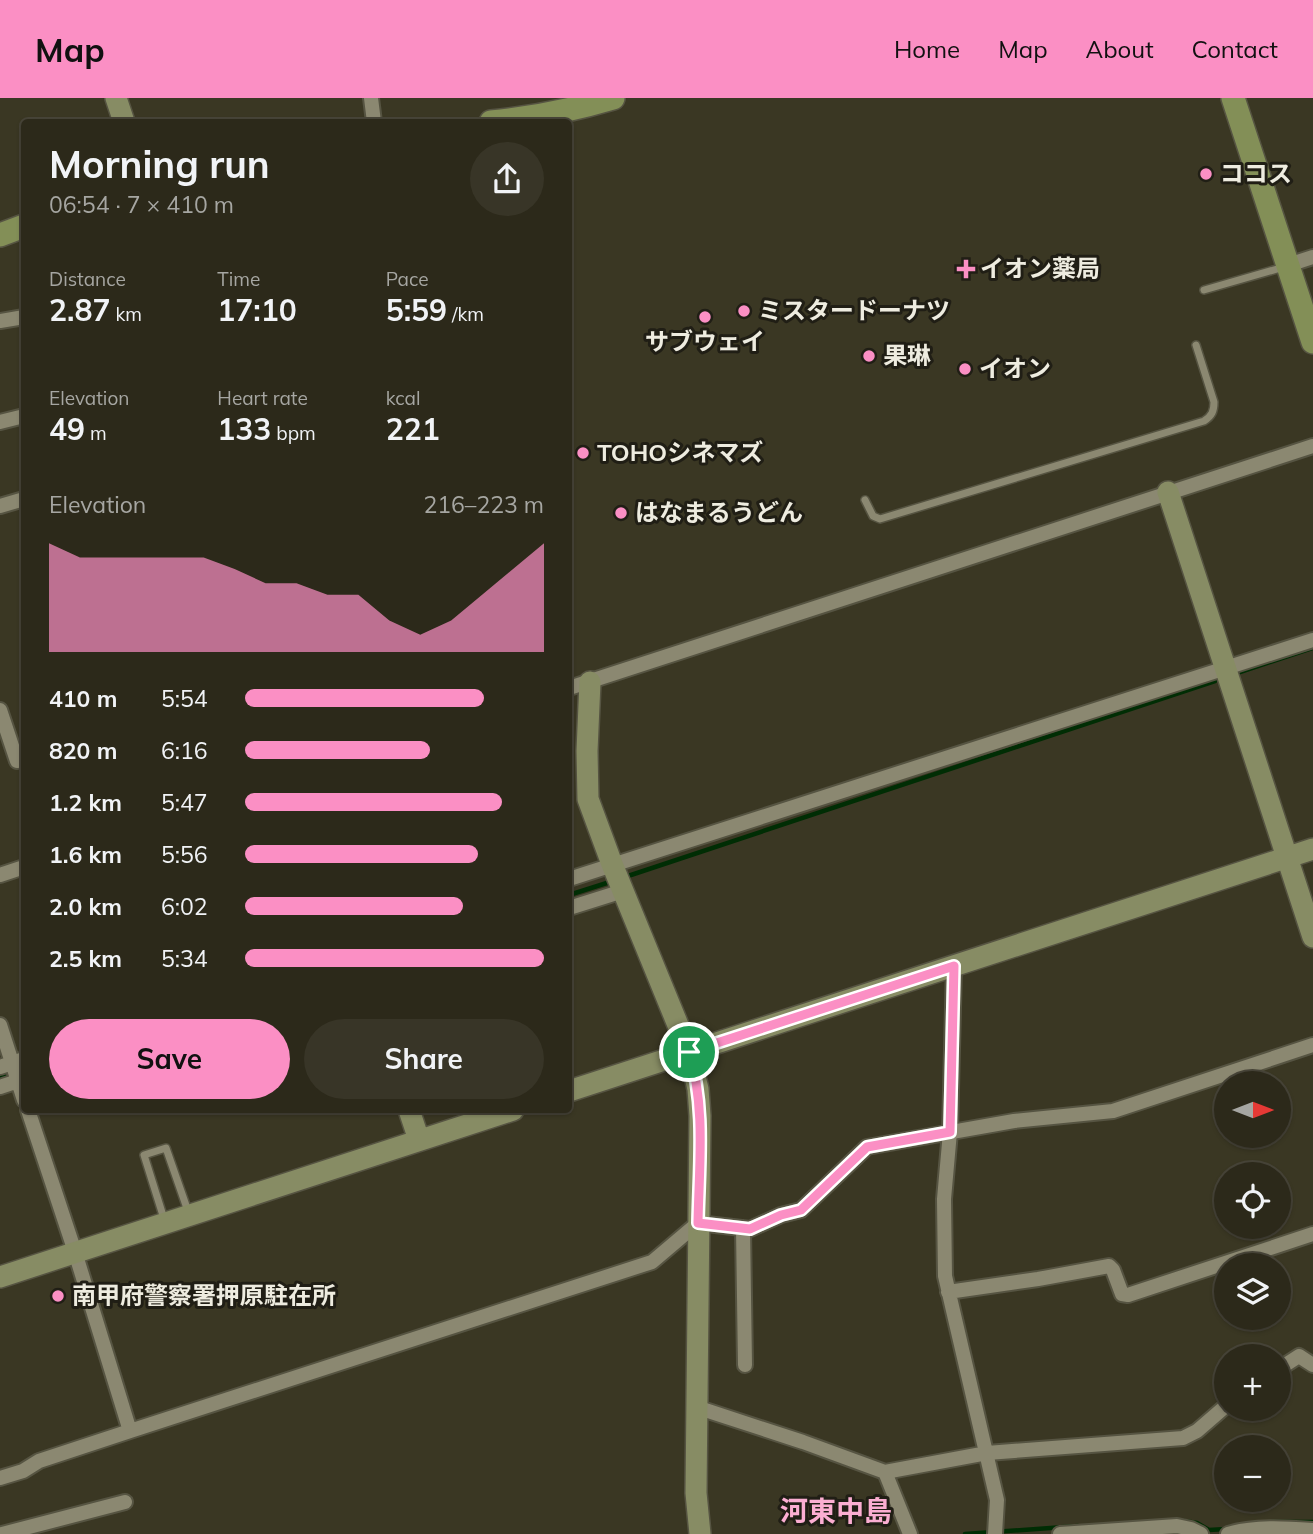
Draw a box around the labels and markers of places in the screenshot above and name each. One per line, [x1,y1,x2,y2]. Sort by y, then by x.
place label: ココス [1220,158,1292,188]
marker: ココス [1198,166,1214,182]
place label: イオン薬局 [980,253,1100,283]
marker: イオン薬局 [958,261,974,277]
place label: ミスタードーナツ [758,295,950,325]
marker: ミスタードーナツ [736,303,752,319]
marker: サブウェイ [697,309,713,325]
place label: サブウェイ [645,326,765,356]
place label: 果琳 [883,340,931,370]
marker: 果琳 [861,348,877,364]
place label: イオン [979,353,1051,383]
marker: イオン [957,361,973,377]
place label: TOHOシネマズ [597,437,763,467]
marker: TOHOシネマズ [575,445,591,461]
place label: はなまるうどん [635,497,803,527]
marker: はなまるうどん [613,505,629,521]
pin [659,1022,719,1082]
place label: 南甲府警察署押原駐在所 [72,1280,336,1310]
marker: 南甲府警察署押原駐在所 [50,1288,66,1304]

